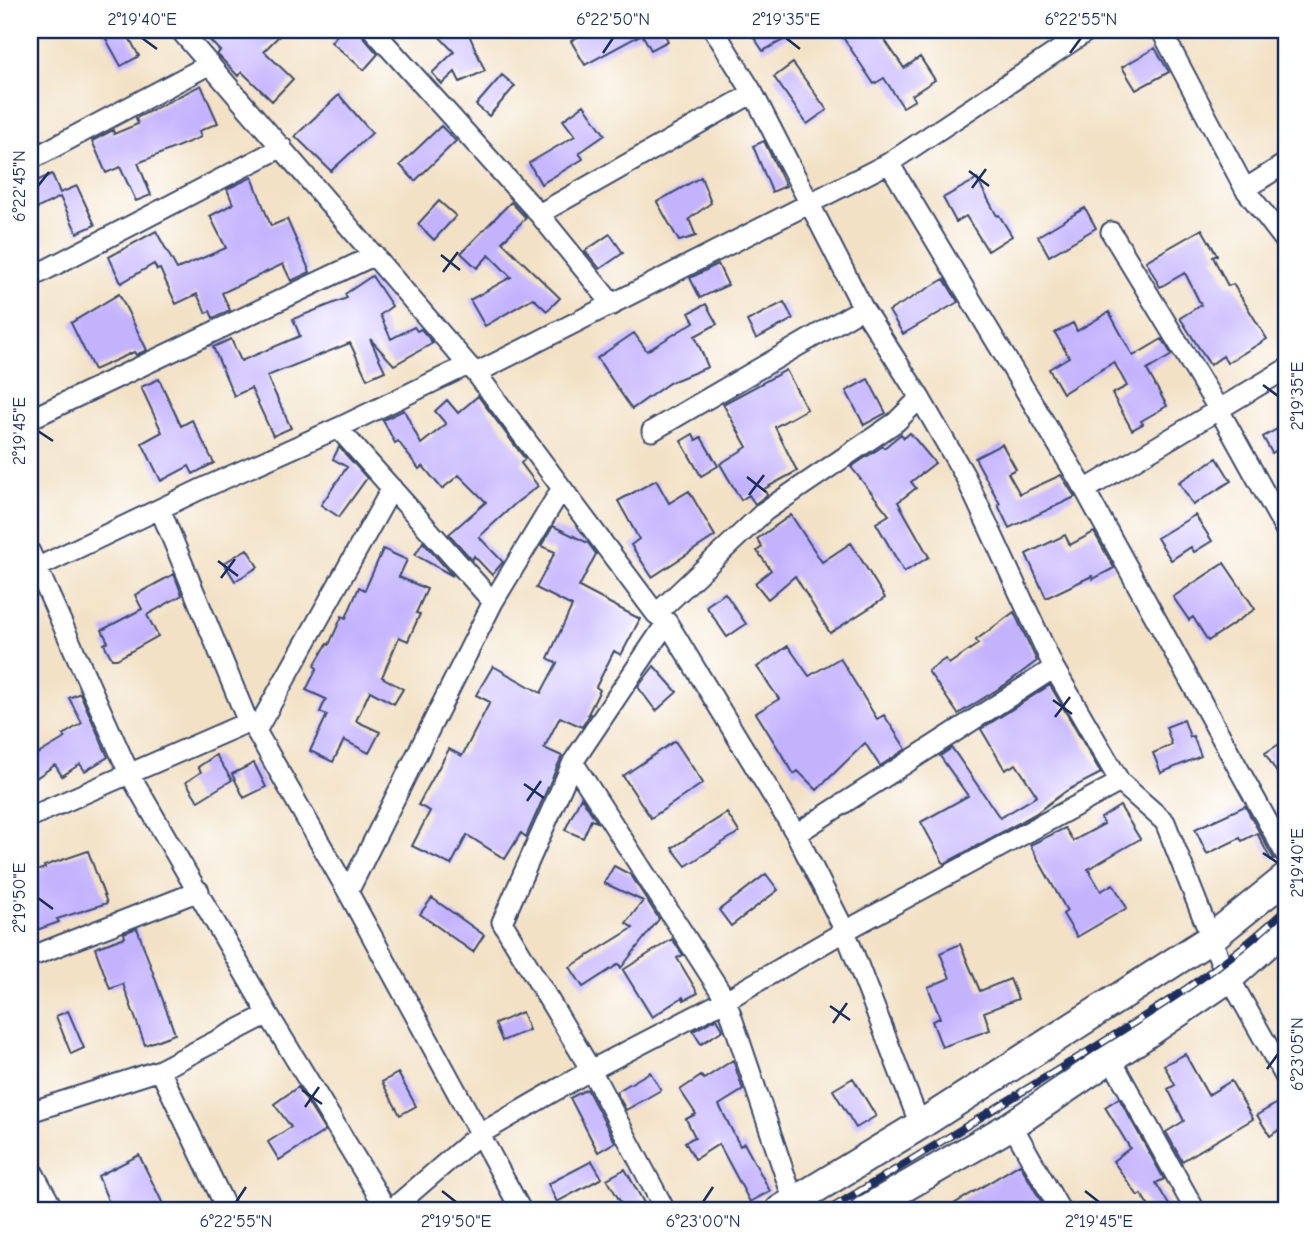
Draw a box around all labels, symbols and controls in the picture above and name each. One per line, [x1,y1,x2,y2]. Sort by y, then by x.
text: 2°19'40"E [107,9,177,30]
text: 6°22'50"N [576,9,650,30]
text: 2°19'35"E [752,9,821,30]
text: 6°22'55"N [1045,9,1117,30]
text: 6°22'45"N [9,150,30,222]
text: 2°19'35"E [1287,361,1308,430]
text: 2°19'45"E [9,397,30,465]
text: 2°19'40"E [1287,828,1308,898]
text: 2°19'50"E [9,863,30,933]
text: 6°23'05"N [1287,1017,1308,1091]
text: 6°22'55"N [200,1211,272,1232]
text: 2°19'50"E [421,1211,491,1232]
text: 6°23'00"N [666,1211,740,1232]
text: 2°19'45"E [1065,1211,1133,1232]

